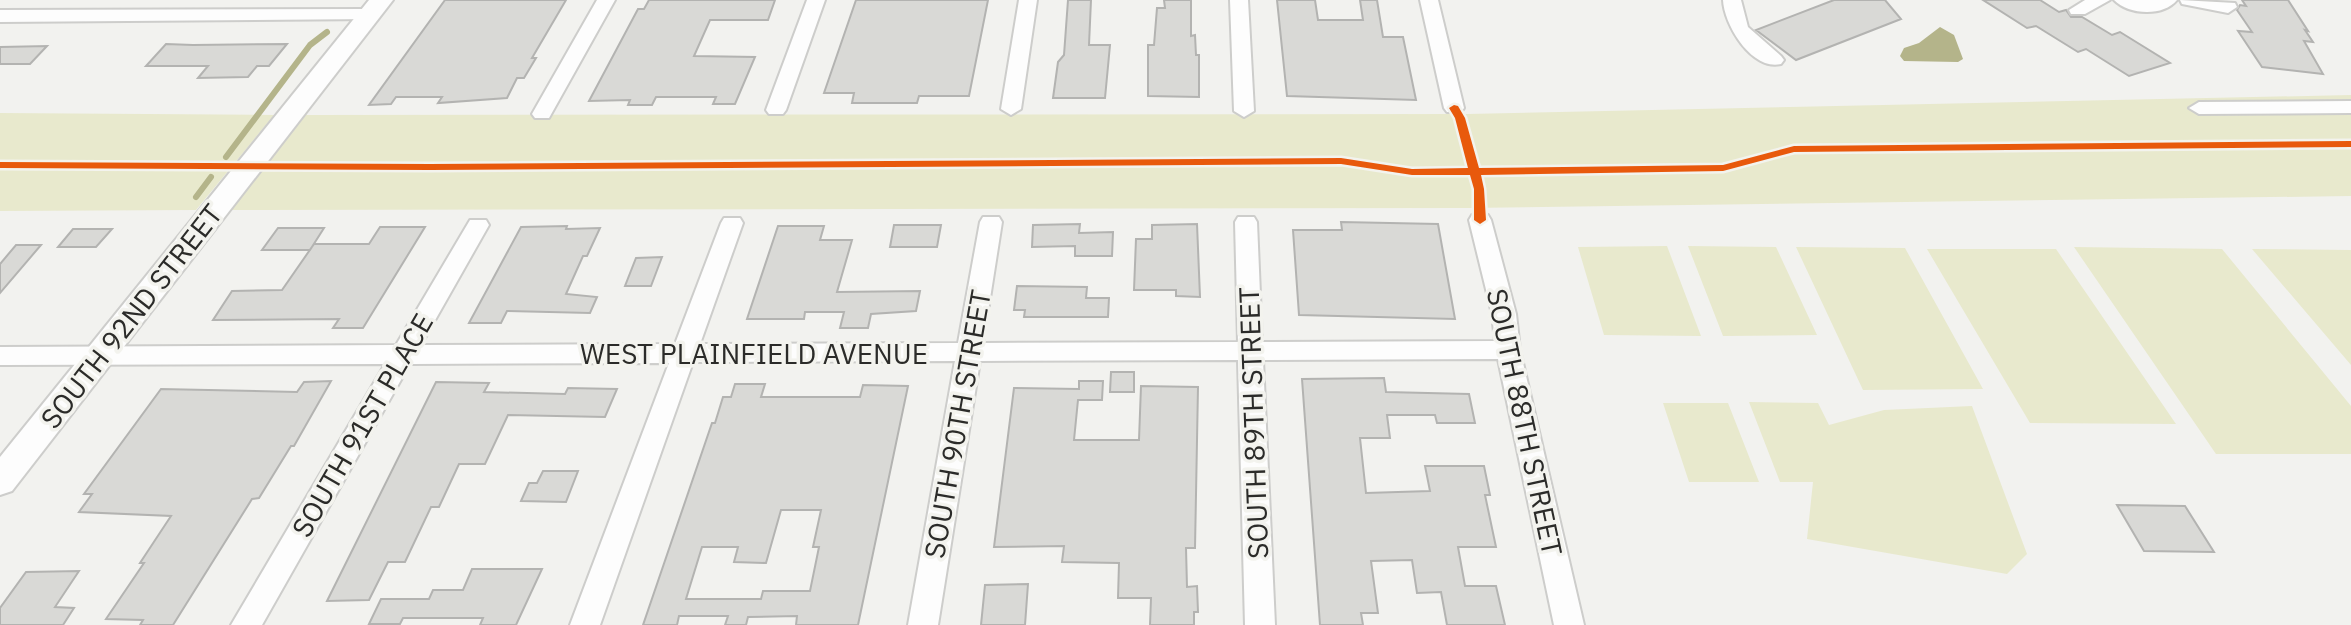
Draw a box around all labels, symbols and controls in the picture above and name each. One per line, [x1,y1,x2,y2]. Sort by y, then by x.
street label: SOUTH 92ND STREET [32,196,230,436]
street label: SOUTH 88TH STREET [1479,285,1571,559]
street label: SOUTH 89TH STREET [1230,286,1276,560]
street label: SOUTH 90TH STREET [915,287,999,561]
street label: SOUTH 91ST PLACE [283,306,441,544]
street label: WEST PLAINFIELD AVENUE [580,335,928,372]

